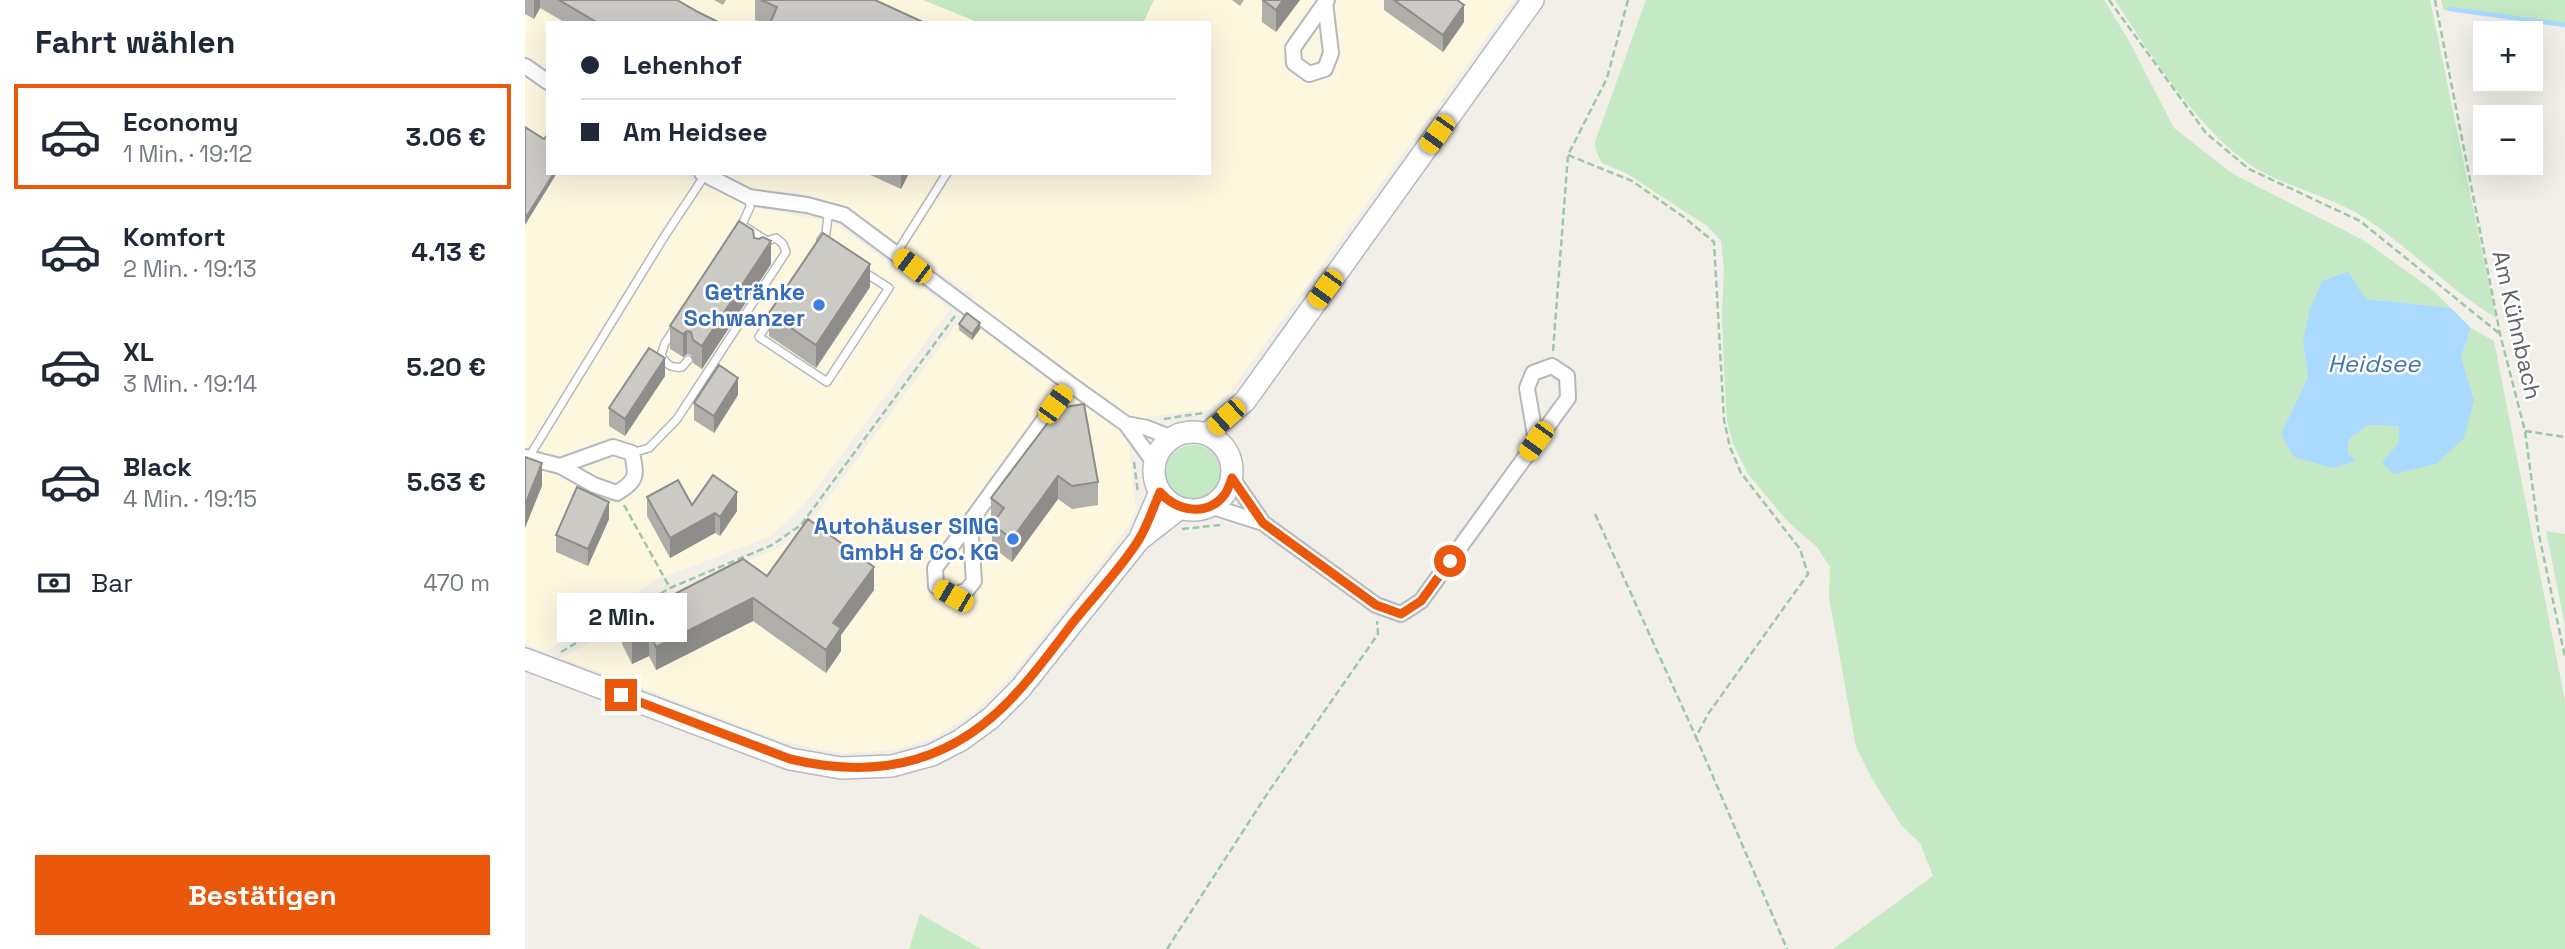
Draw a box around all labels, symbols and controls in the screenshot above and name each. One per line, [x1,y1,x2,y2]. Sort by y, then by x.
map controls [2473,21,2543,175]
button: + [2473,21,2543,91]
text: Fahrt wählen [35,22,235,62]
text: Lehenhof [623,48,742,82]
icon: car [39,105,102,168]
text: Economy [123,105,239,139]
button: − [2473,105,2543,175]
car [1417,111,1458,157]
text: Am Heidsee [623,115,767,149]
text: 3.06 € [406,120,486,154]
text: 1 Min. · 19:12 [123,139,252,169]
icon: car [39,220,102,283]
text: Komfort [123,220,226,254]
text: 4.13 € [411,235,486,269]
car [889,245,936,287]
street label: Am Kühnbach [2485,248,2549,402]
text: 2 Min. · 19:13 [123,254,257,284]
car [1305,266,1346,312]
place label: Getränke Schwanzer [684,277,805,333]
marker: Getränke Schwanzer [811,297,827,313]
icon: car [39,335,102,398]
text: XL [123,335,154,369]
water label: Heidsee [2328,348,2421,379]
text: 5.20 € [406,350,486,384]
text: 3 Min. · 19:14 [123,369,257,399]
car [1035,381,1076,427]
car [1204,395,1249,439]
car [1516,418,1557,464]
icon: car [39,450,102,513]
text: Black [123,450,192,484]
text: 5.63 € [407,465,486,499]
text: 4 Min. · 19:15 [123,484,257,514]
place label: Autohäuser SING GmbH & Co. KG [814,511,999,567]
marker: Autohäuser SING GmbH & Co. KG [1005,531,1021,547]
route start [1434,545,1466,577]
icon: cash [35,564,73,602]
text: Bar [91,566,133,600]
text: 470 m [423,568,490,598]
car [930,576,977,616]
callout: 2 Min. [556,594,686,642]
text: 2 Min. [589,602,655,632]
route end [605,679,637,711]
button: Bestätigen [35,855,490,935]

